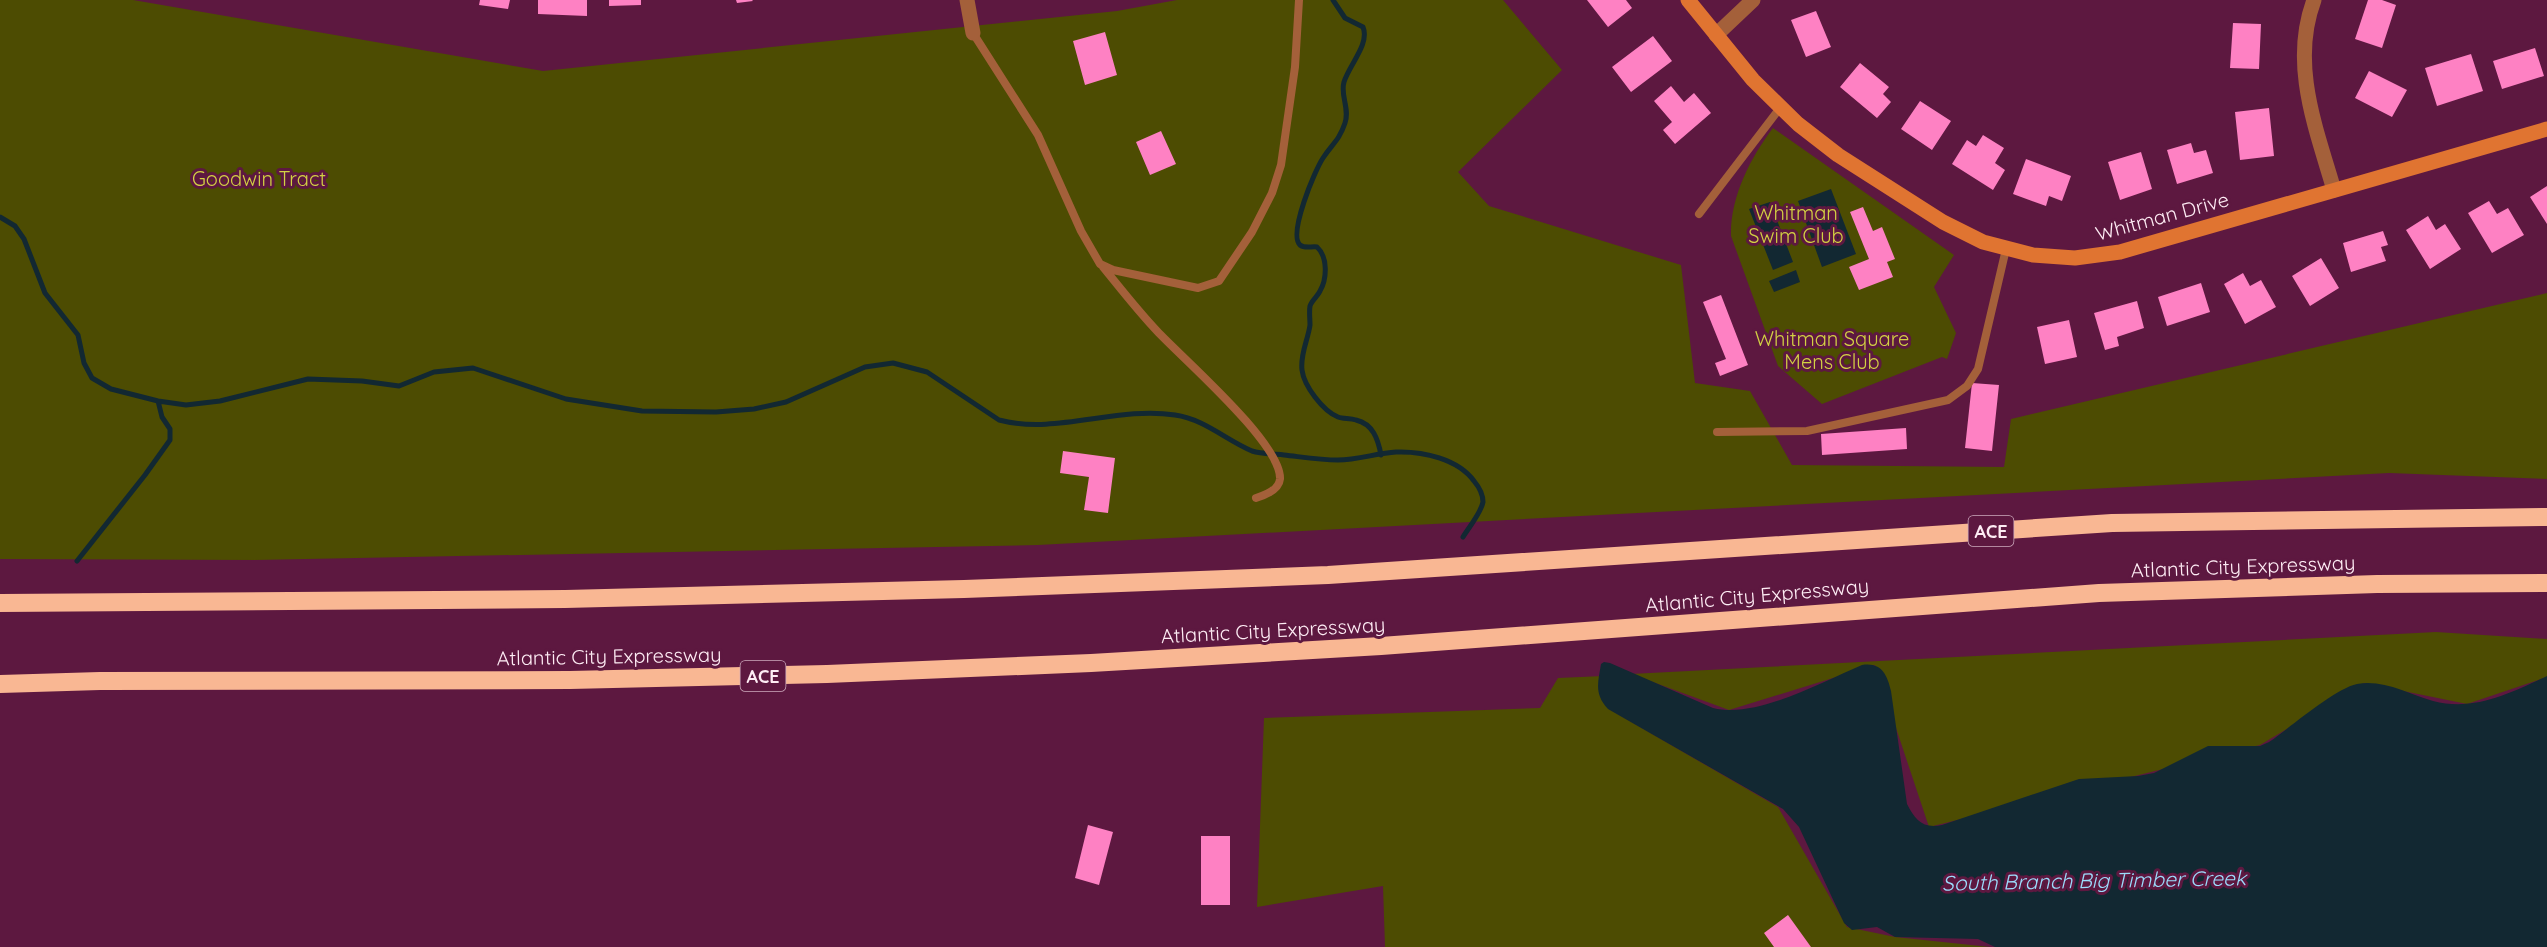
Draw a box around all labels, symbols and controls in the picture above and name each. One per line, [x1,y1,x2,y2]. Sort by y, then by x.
park label: Goodwin Tract [192,166,326,191]
street label: Whitman Drive [2092,186,2232,246]
park label: Whitman Swim Club [1748,200,1844,248]
park label: Whitman Square Mens Club [1755,326,1909,374]
road number: ACE [1968,516,2014,546]
street label: Atlantic City Expressway [2130,550,2356,582]
street label: Atlantic City Expressway [1644,573,1870,617]
street label: Atlantic City Expressway [1160,612,1386,648]
street label: Atlantic City Expressway [496,642,722,670]
road number: ACE [740,661,786,691]
water label: South Branch Big Timber Creek [1942,864,2248,896]

